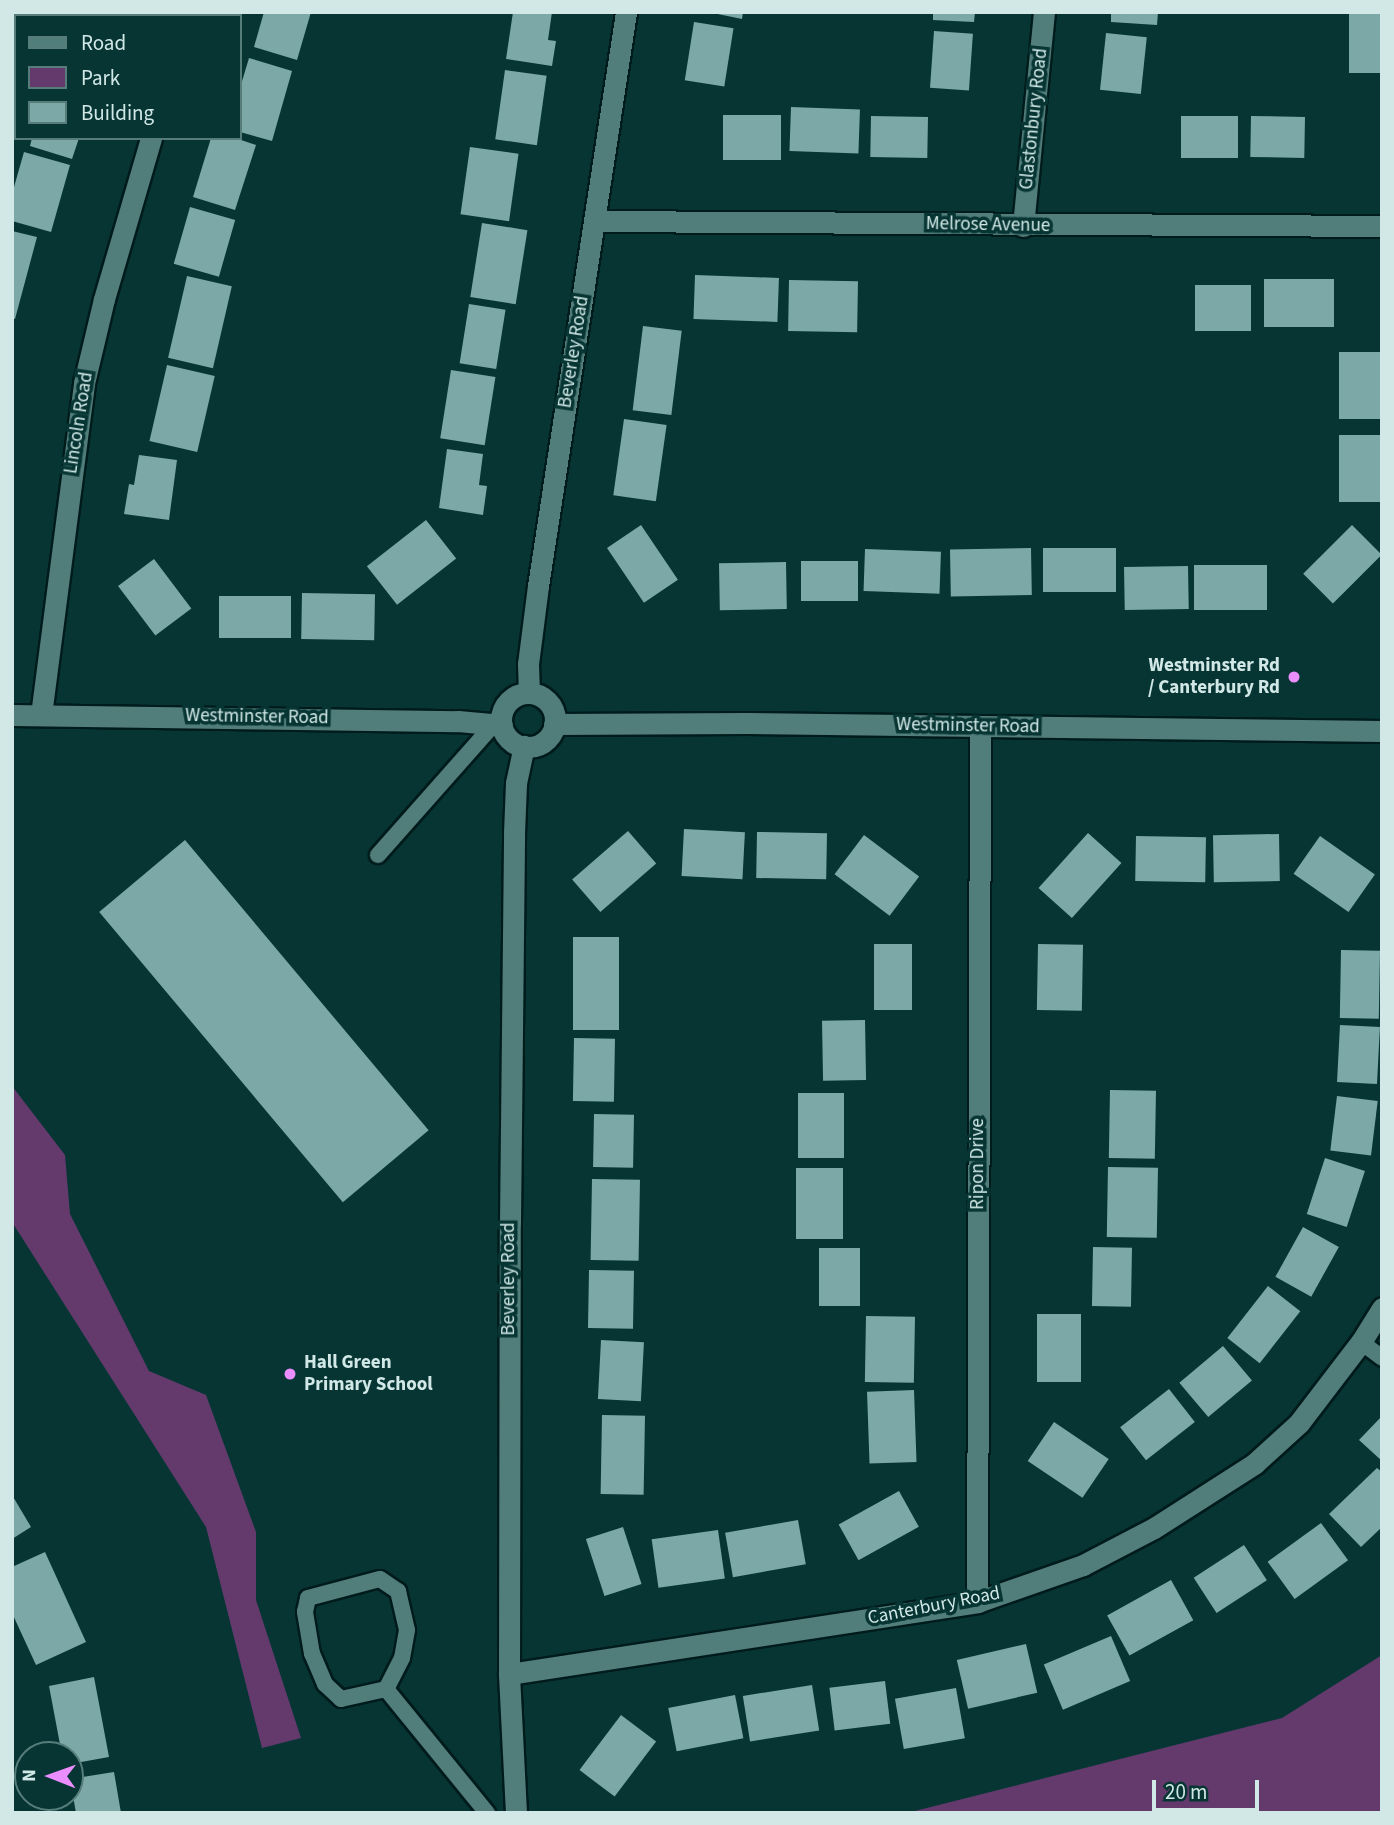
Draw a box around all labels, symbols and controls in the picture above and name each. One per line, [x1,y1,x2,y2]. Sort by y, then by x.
legend [14,14,242,140]
text: Road [81,28,126,58]
street label: Glastonbury Road [1015,47,1053,191]
text: Park [81,63,120,93]
text: Building [81,98,154,128]
street label: Melrose Avenue [926,213,1050,237]
street label: Beverley Road [554,294,594,410]
street label: Lincoln Road [60,371,98,475]
place label: Westminster Rd / Canterbury Rd [1148,655,1280,699]
marker: Westminster Rd / Canterbury Rd [1286,669,1302,685]
street label: Westminster Road [185,704,329,730]
street label: Westminster Road [896,713,1040,739]
street label: Ripon Drive [967,1118,989,1210]
street label: Beverley Road [498,1222,520,1336]
place label: Hall Green Primary School [304,1352,433,1396]
marker: Hall Green Primary School [282,1366,298,1382]
street label: Canterbury Road [866,1582,1002,1630]
north arrow [14,1741,84,1811]
scale bar [1156,1766,1263,1810]
text: N [16,1769,43,1782]
text: 20 m [1165,1777,1207,1807]

